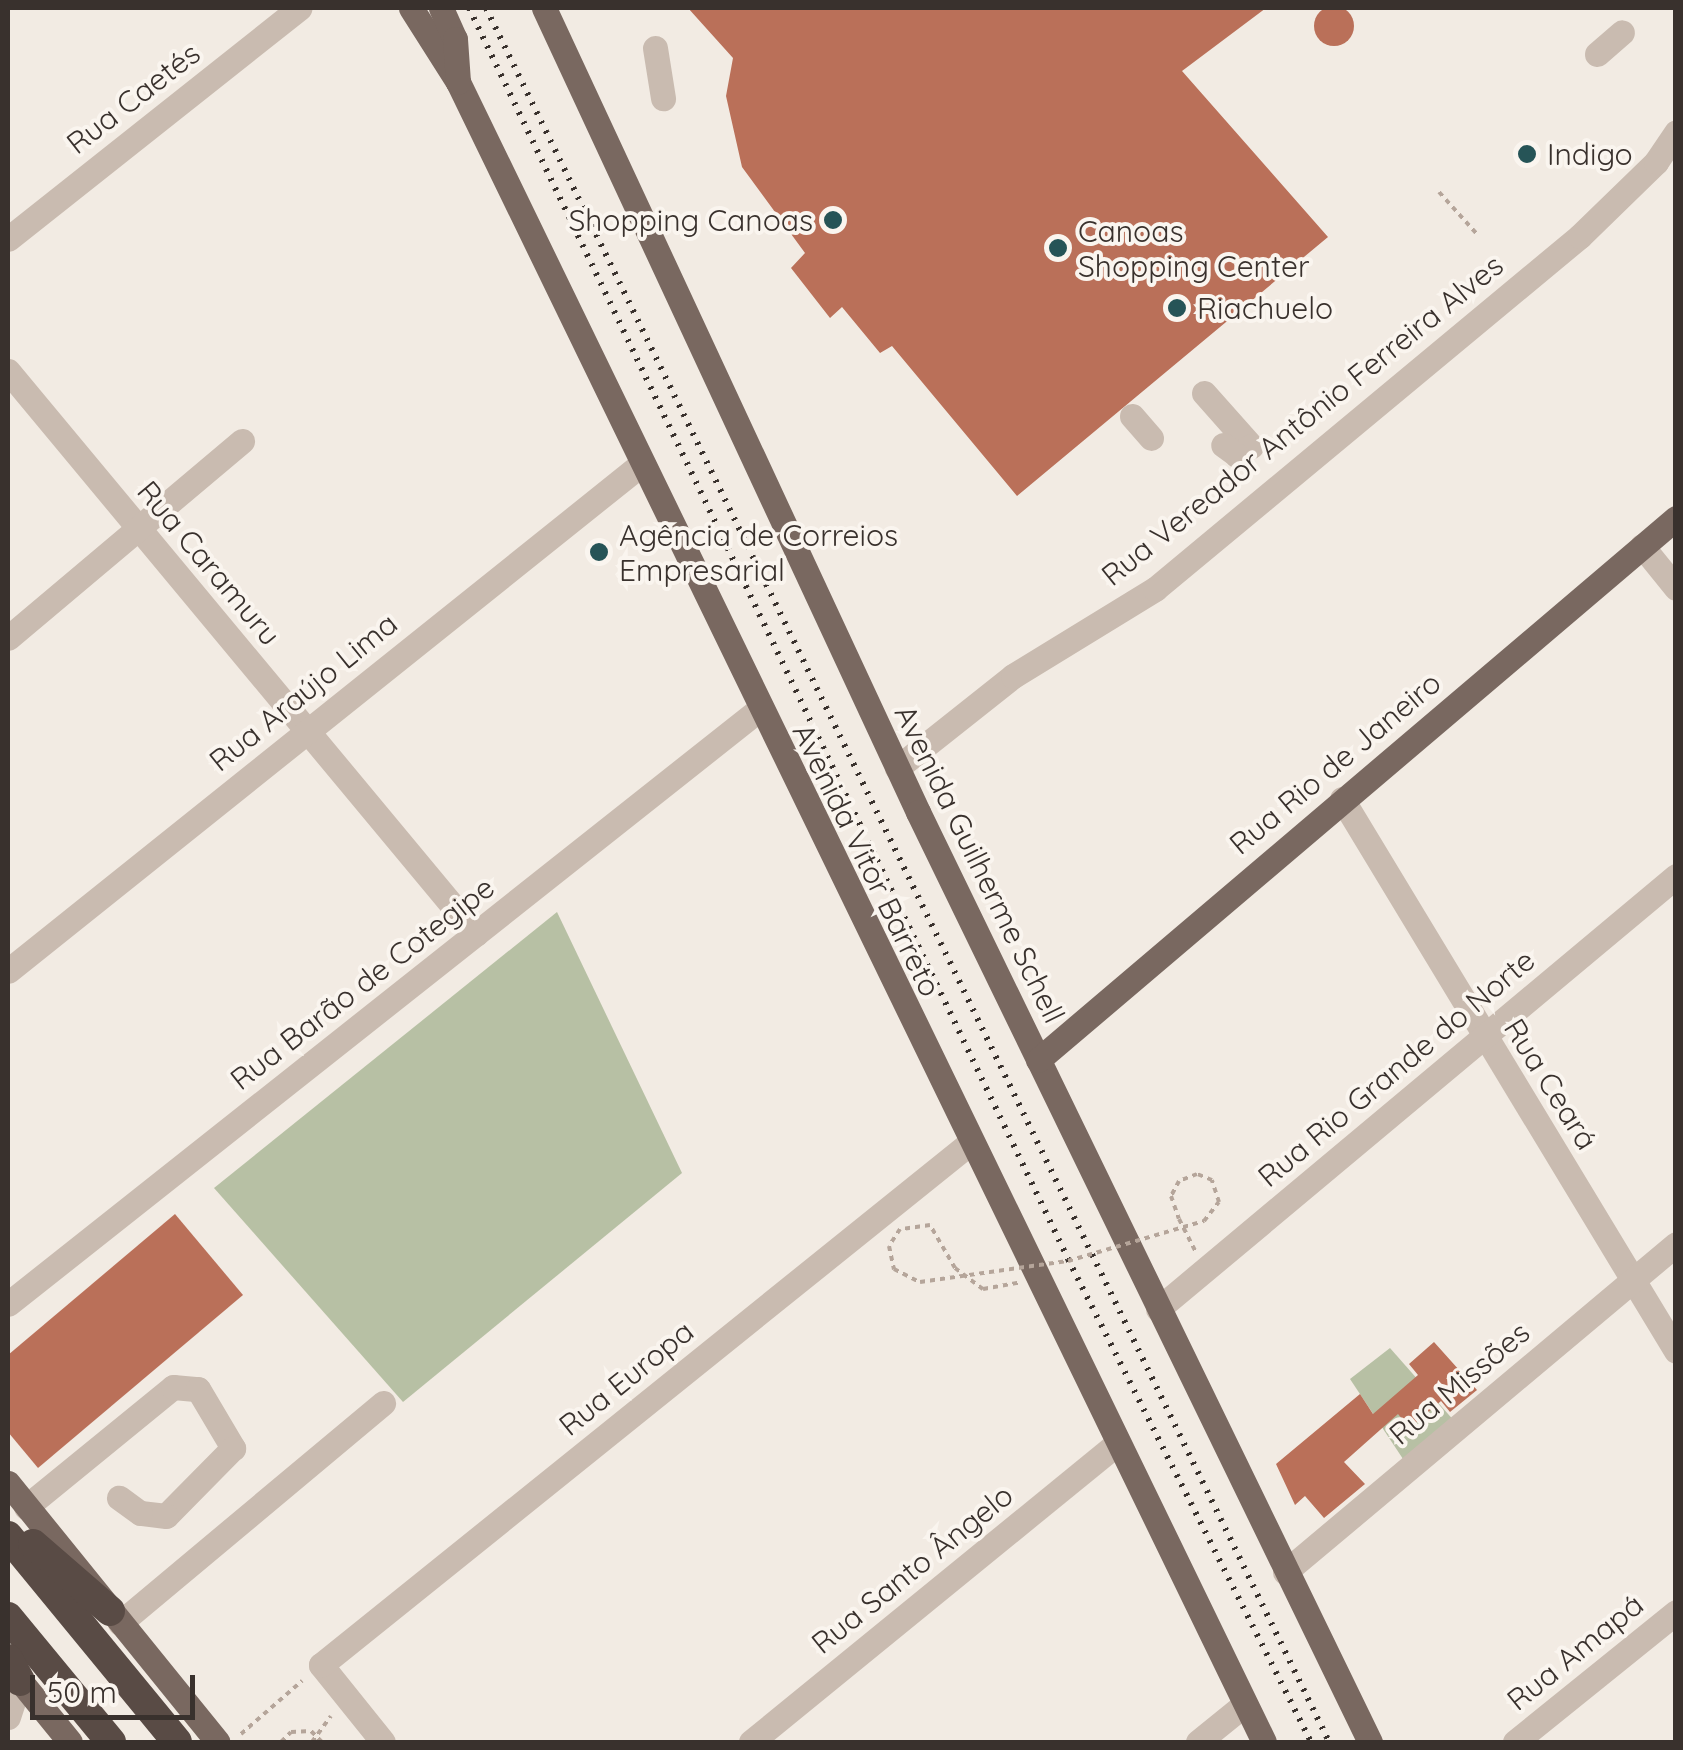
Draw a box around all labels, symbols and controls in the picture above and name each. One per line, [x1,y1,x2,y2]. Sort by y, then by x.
street label: Rua Caetés [59,35,207,161]
place label: Indigo [1547,136,1633,172]
marker: Indigo [1516,143,1538,165]
place label: Shopping Canoas [568,202,813,238]
marker: Shopping Canoas [822,209,844,231]
place label: Canoas Shopping Center [1078,213,1309,284]
marker: Canoas Shopping Center [1047,237,1069,259]
street label: Rua Vereador Antônio Ferreira Alves [1094,247,1510,593]
place label: Riachuelo [1197,290,1333,326]
marker: Riachuelo [1166,297,1188,319]
street label: Rua Caramuru [130,474,288,652]
place label: Agência de Correios Empresarial [619,517,898,588]
marker: Agência de Correios Empresarial [588,541,610,563]
street label: Rua Araújo Lima [202,605,404,779]
street label: Rua Rio de Janeiro [1222,664,1448,862]
street label: Avenida Guilherme Schell [887,699,1073,1029]
street label: Avenida Vitor Barreto [785,718,949,1002]
street label: Rua Barão de Cotegipe [223,869,501,1097]
street label: Rua Rio Grande do Norte [1250,942,1542,1194]
street label: Rua Ceará [1497,1012,1605,1156]
street label: Rua Europa [552,1313,700,1443]
street label: Rua Missões [1382,1314,1536,1452]
street label: Rua Santo Ângelo [804,1477,1020,1661]
street label: Rua Amapá [1500,1586,1650,1718]
scale bar [35,1655,200,1717]
text: 50 m [47,1673,117,1711]

